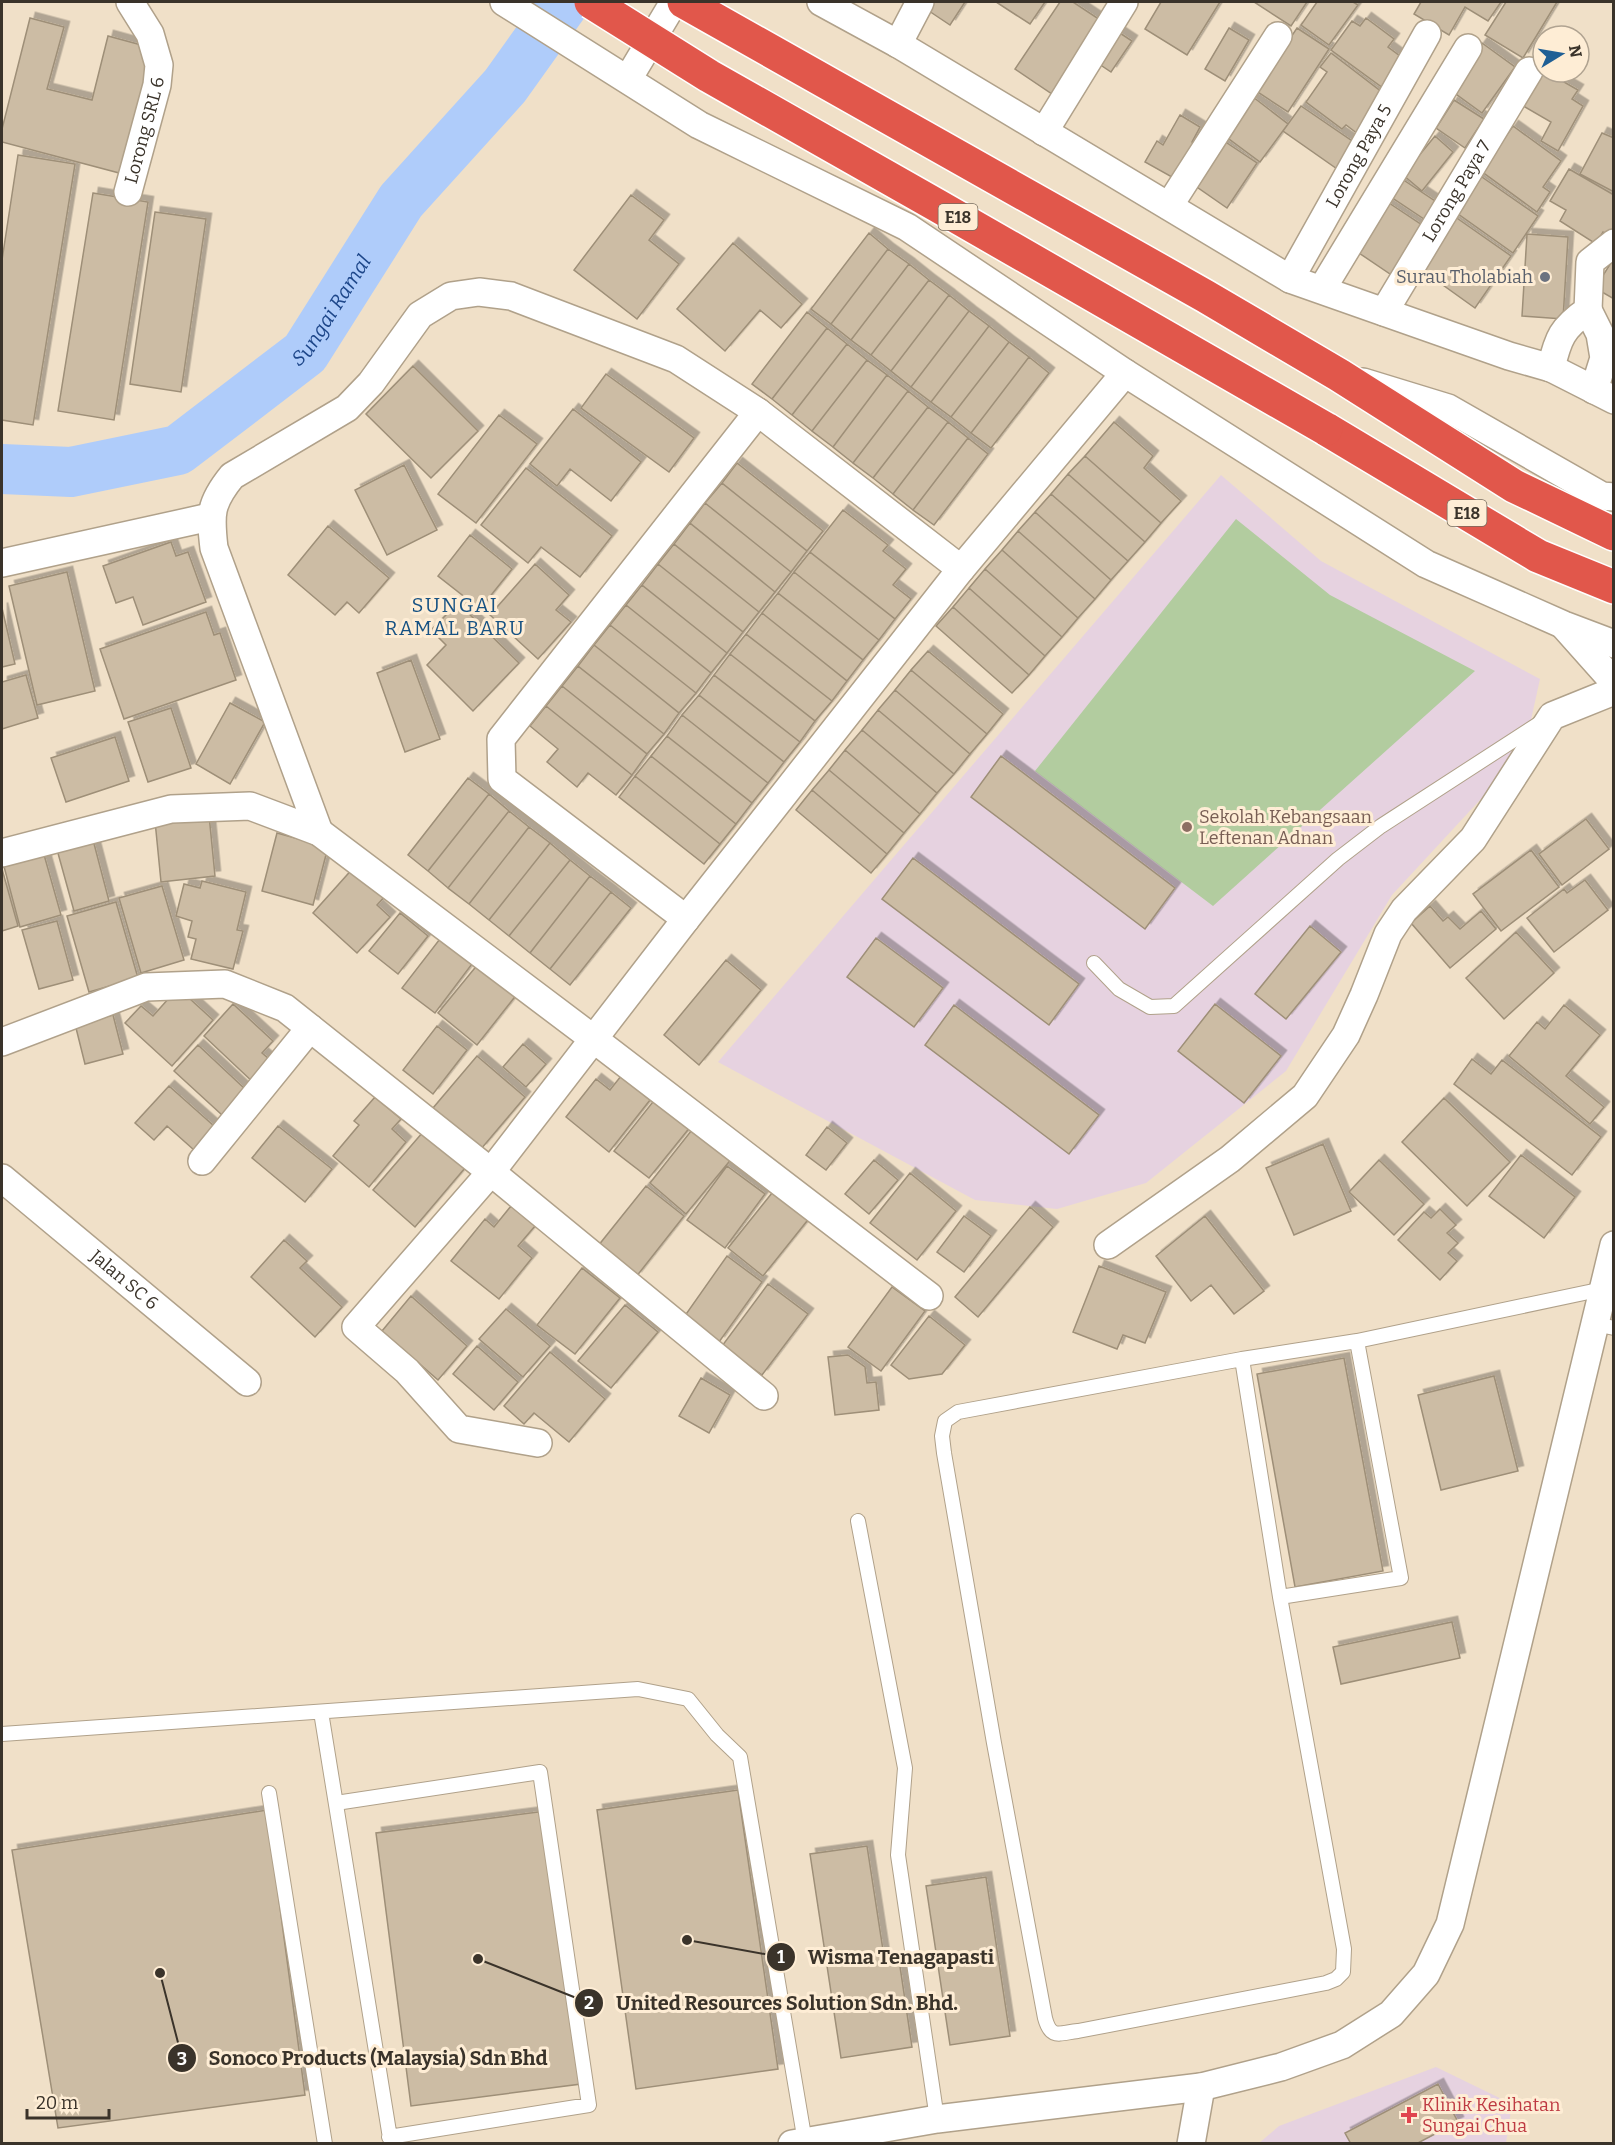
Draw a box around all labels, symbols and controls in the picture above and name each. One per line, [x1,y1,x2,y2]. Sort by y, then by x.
north arrow [1531,24,1591,84]
text: N [1565,43,1586,59]
street label: Lorong SRL 6 [120,76,169,186]
street label: Lorong Paya 5 [1321,100,1396,211]
street label: Lorong Paya 7 [1418,137,1496,246]
road number: E18 [938,204,978,230]
water label: Sungai Ramal [287,250,376,371]
place label: Surau Tholabiah [1396,266,1533,288]
marker: Surau Tholabiah [1538,270,1552,284]
road number: E18 [1448,500,1486,526]
district label: SUNGAI RAMAL BARU [385,593,525,640]
place label: Sekolah Kebangsaan Leftenan Adnan [1199,806,1373,849]
marker: Sekolah Kebangsaan Leftenan Adnan [1180,820,1194,834]
street label: Jalan SC 6 [85,1244,163,1314]
callout: Wisma Tenagapasti [766,1938,1006,1976]
text: Wisma Tenagapasti [808,1945,995,1969]
text: 1 [777,1946,785,1968]
callout: United Resources Solution Sdn. Bhd. [574,1984,970,2022]
text: United Resources Solution Sdn. Bhd. [616,1991,958,2015]
text: 2 [584,1992,594,2014]
callout: Sonoco Products (Malaysia) Sdn Bhd [167,2039,560,2077]
text: Sonoco Products (Malaysia) Sdn Bhd [209,2046,547,2070]
text: 3 [177,2048,187,2070]
scale bar [27,2082,110,2120]
text: 20 m [36,2092,78,2114]
place label: Klinik Kesihatan Sungai Chua [1422,2094,1561,2137]
marker: Klinik Kesihatan Sungai Chua [1400,2106,1418,2124]

